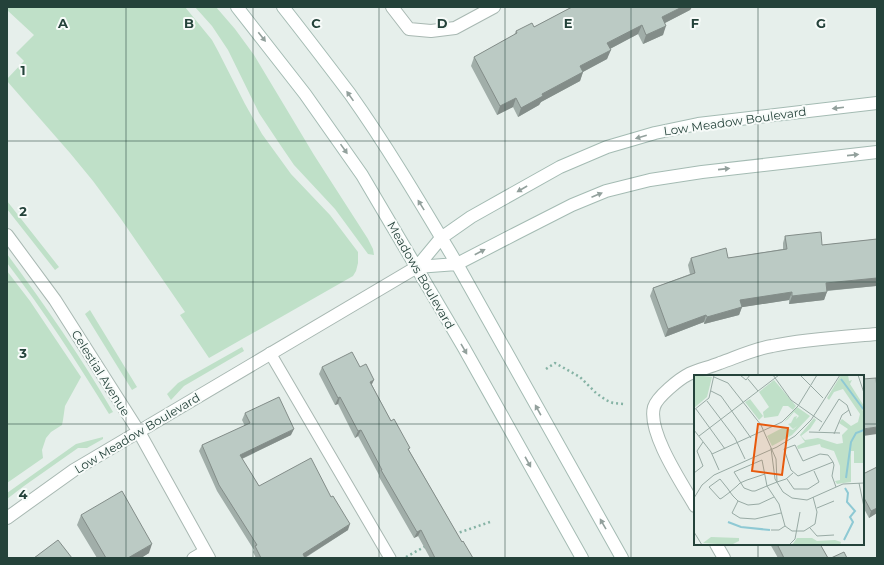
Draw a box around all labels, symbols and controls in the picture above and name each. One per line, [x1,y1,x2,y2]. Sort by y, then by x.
text: A [57,15,69,31]
text: B [184,15,194,31]
text: C [311,15,321,31]
text: D [437,15,448,31]
text: E [564,15,573,31]
text: F [691,15,699,31]
text: G [816,15,826,31]
one-way arrow [257,32,266,43]
text: 1 [20,62,26,78]
one-way arrow [346,90,354,101]
street label: Low Meadow Boulevard [663,104,807,138]
one-way arrow [832,105,844,111]
one-way arrow [634,134,646,140]
one-way arrow [340,144,348,154]
one-way arrow [847,152,860,158]
one-way arrow [718,166,730,173]
one-way arrow [516,186,528,193]
one-way arrow [592,191,604,197]
one-way arrow [417,200,425,210]
text: 2 [19,203,27,219]
street label: Meadows Boulevard [384,219,458,331]
one-way arrow [475,249,486,255]
street label: Celestial Avenue [68,327,134,419]
one-way arrow [461,343,468,355]
text: 3 [18,345,27,361]
inset map [694,375,864,545]
street label: Low Meadow Boulevard [71,390,203,476]
one-way arrow [535,404,542,416]
one-way arrow [525,456,532,468]
text: 4 [19,486,28,502]
one-way arrow [599,518,606,530]

